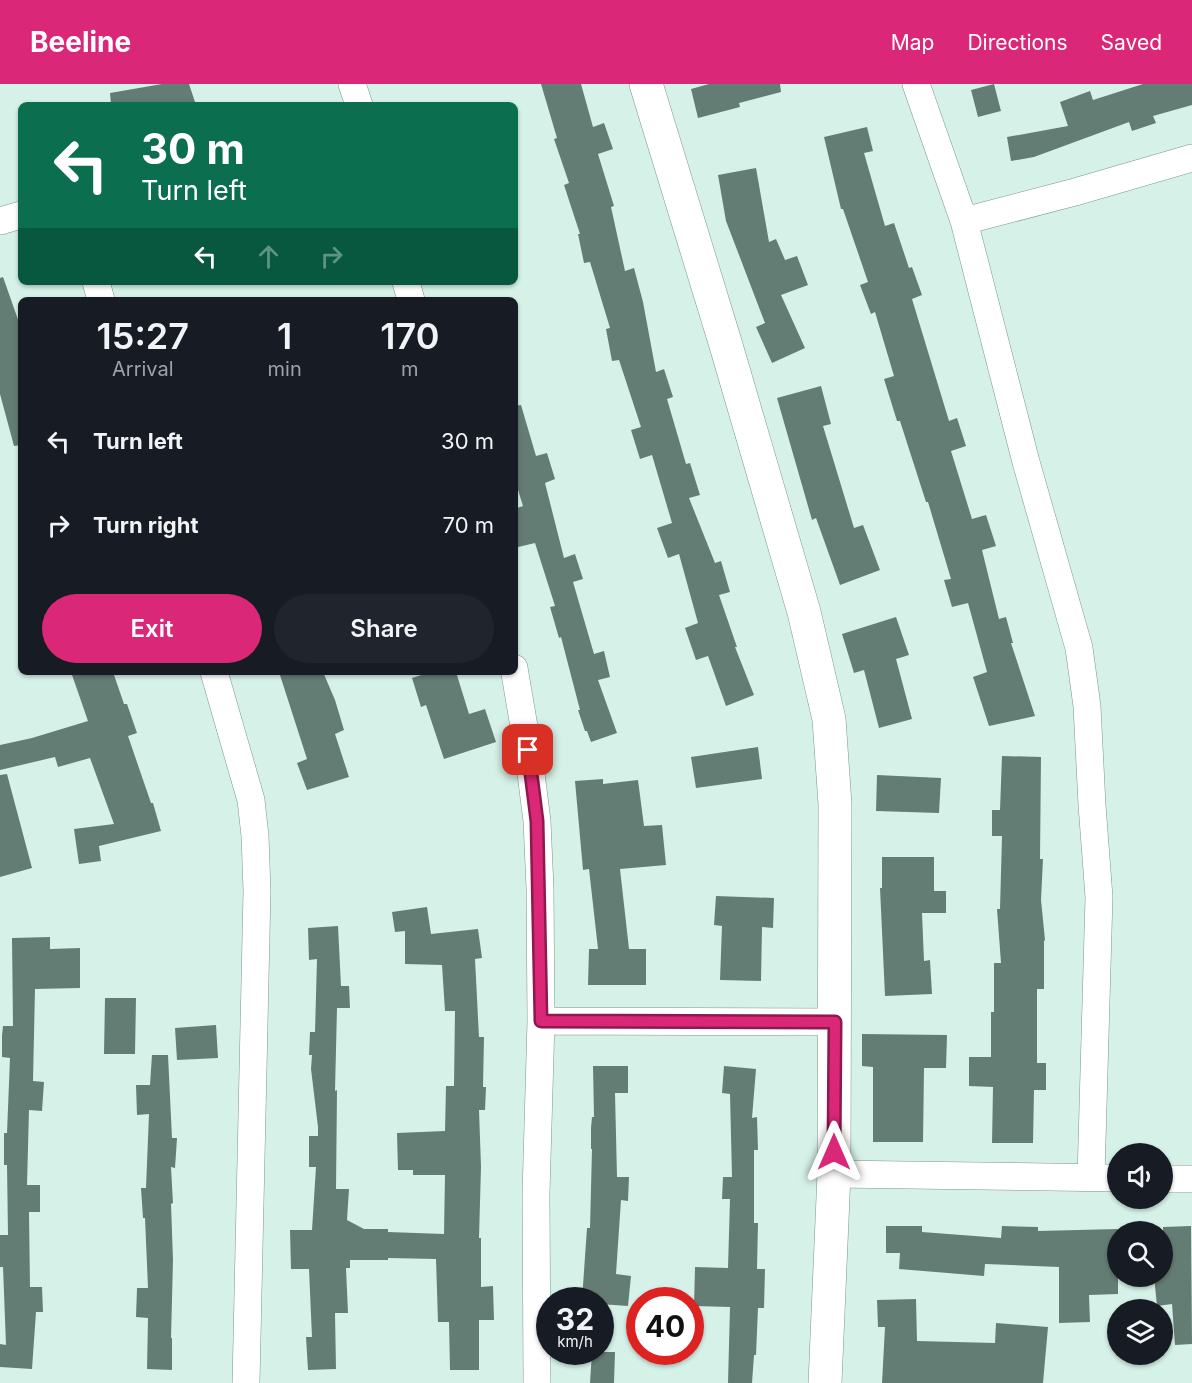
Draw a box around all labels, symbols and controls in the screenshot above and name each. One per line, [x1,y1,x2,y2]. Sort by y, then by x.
text: Beeline [30,25,131,59]
text: Map [891,30,934,55]
text: Directions [967,30,1068,55]
text: Saved [1101,30,1162,55]
text: 30 m [141,123,245,174]
icon: left [42,126,120,204]
text: Turn left [141,174,247,207]
icon: left [189,240,222,273]
icon: ahead [252,240,285,273]
icon: right [315,240,348,273]
text: 15:27 [97,314,189,358]
text: 1 [277,314,292,358]
text: 170 [380,314,439,358]
text: Arrival [112,357,174,381]
text: min [268,357,302,381]
text: m [401,357,419,381]
icon: left [42,425,75,458]
text: Turn left [93,428,183,454]
text: 30 m [441,428,494,454]
icon: right [42,509,75,542]
text: Turn right [93,512,199,538]
text: 70 m [443,512,494,538]
button: Exit [42,594,262,663]
button: Share [274,594,494,663]
pin [502,724,553,775]
icon: arrive [511,733,544,766]
position arrow [802,1120,866,1184]
map controls [1107,1143,1173,1365]
button: sound [1107,1143,1173,1209]
button: search [1107,1221,1173,1287]
speed limit sign: 40 [626,1287,704,1365]
button: layers [1107,1299,1173,1365]
text: 32 [556,1301,594,1337]
text: km/h [557,1332,593,1351]

